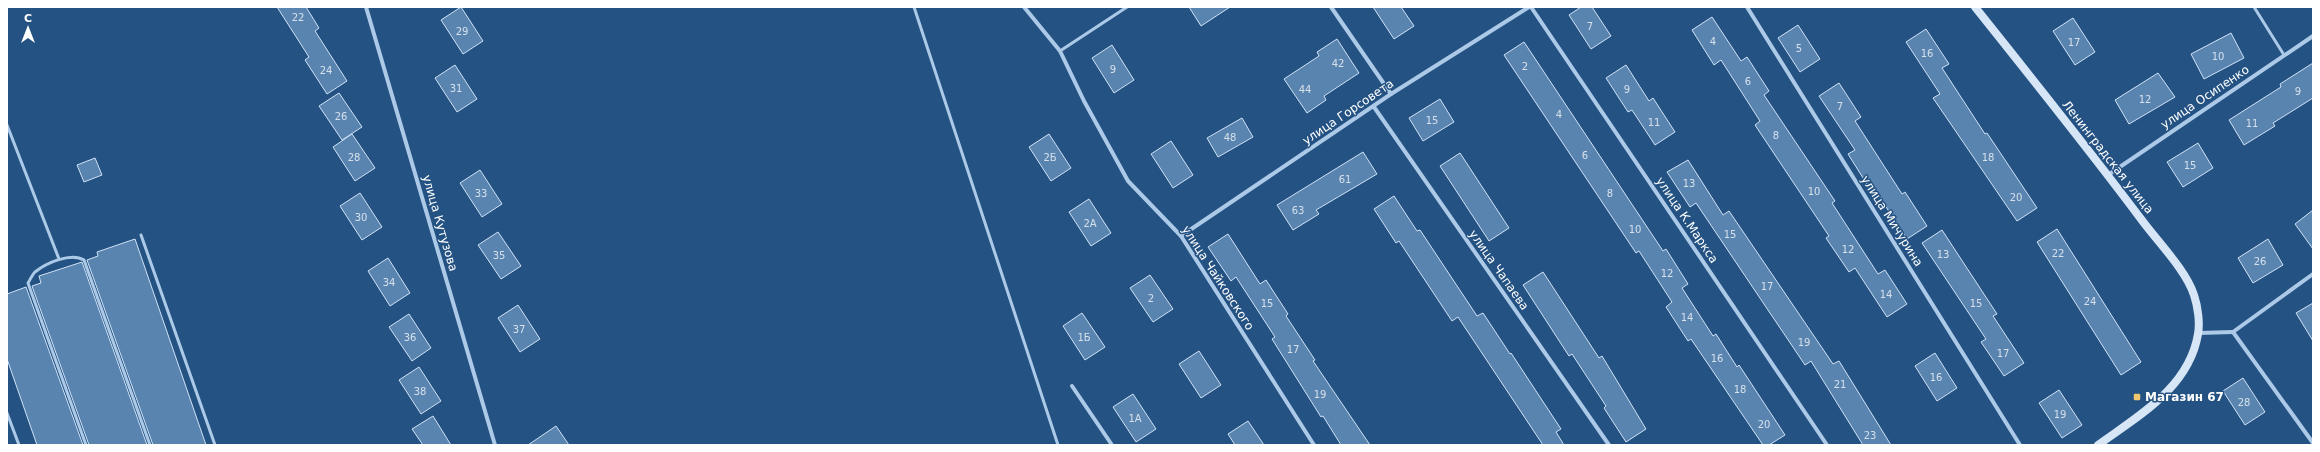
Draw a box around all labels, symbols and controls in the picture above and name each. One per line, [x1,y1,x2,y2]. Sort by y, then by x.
north arrow [8,8,48,48]
text: С [24,12,32,25]
house number: 22 [292,12,304,23]
house number: 7 [1587,21,1593,32]
house number: 29 [456,26,468,37]
house number: 4 [1710,36,1716,47]
house number: 17 [2068,37,2080,48]
house number: 5 [1796,43,1802,54]
house number: 16 [1921,48,1933,59]
house number: 10 [2212,51,2224,62]
house number: 42 [1332,58,1344,69]
house number: 2 [1522,61,1528,72]
street label: улица Осипенко [2158,62,2252,132]
house number: 9 [1110,64,1116,75]
house number: 24 [320,65,332,76]
street label: улица Горсовета [1300,76,1396,148]
house number: 6 [1745,76,1751,87]
house number: 31 [450,83,462,94]
house number: 44 [1299,84,1311,95]
house number: 9 [1624,84,1630,95]
house number: 9 [2295,86,2301,97]
house number: 12 [2139,94,2151,105]
street label: Ленинградская улица [2059,98,2157,216]
house number: 7 [1837,101,1843,112]
house number: 4 [1556,109,1562,120]
house number: 26 [335,111,347,122]
house number: 15 [1426,115,1438,126]
house number: 11 [1648,117,1660,128]
house number: 11 [2246,118,2258,129]
house number: 8 [1773,130,1779,141]
house number: 48 [1224,132,1236,143]
house number: 6 [1582,150,1588,161]
house number: 28 [348,152,360,163]
house number: 2Б [1043,152,1057,163]
house number: 18 [1982,152,1994,163]
house number: 15 [2184,160,2196,171]
street label: улица Кутузова [420,173,460,273]
street label: улица Мичурина [1858,173,1926,269]
house number: 61 [1339,174,1351,185]
street label: улица К.Маркса [1653,174,1721,266]
house number: 13 [1683,178,1695,189]
house number: 10 [1808,186,1820,197]
house number: 33 [475,188,487,199]
house number: 8 [1607,188,1613,199]
house number: 20 [2010,192,2022,203]
house number: 63 [1292,205,1304,216]
house number: 30 [355,212,367,223]
house number: 2А [1083,218,1097,229]
street label: улица Чайковского [1179,223,1257,333]
house number: 10 [1629,224,1641,235]
street label: улица Чапаева [1466,227,1532,313]
house number: 15 [1724,229,1736,240]
house number: 12 [1842,244,1854,255]
house number: 22 [2052,248,2064,259]
house number: 13 [1937,249,1949,260]
house number: 35 [493,250,505,261]
house number: 26 [2254,256,2266,267]
house number: 12 [1661,268,1673,279]
house number: 34 [383,277,395,288]
house number: 17 [1761,281,1773,292]
house number: 14 [1880,289,1892,300]
house number: 2 [1148,293,1154,304]
house number: 24 [2084,296,2096,307]
house number: 15 [1261,298,1273,309]
house number: 15 [1970,298,1982,309]
house number: 14 [1681,312,1693,323]
house number: 37 [513,324,525,335]
house number: 36 [404,332,416,343]
house number: 1Б [1077,332,1091,343]
house number: 19 [1798,337,1810,348]
house number: 17 [1287,344,1299,355]
house number: 17 [1997,348,2009,359]
house number: 16 [1711,353,1723,364]
house number: 16 [1930,372,1942,383]
house number: 21 [1834,379,1846,390]
house number: 18 [1734,384,1746,395]
house number: 38 [414,386,426,397]
house number: 19 [1314,389,1326,400]
place label: Магазин 67 [2145,390,2224,404]
marker: Магазин 67 [2132,392,2142,402]
house number: 28 [2238,397,2250,408]
house number: 19 [2054,409,2066,420]
house number: 1А [1128,413,1142,424]
house number: 20 [1758,419,1770,430]
house number: 23 [1864,430,1876,441]

